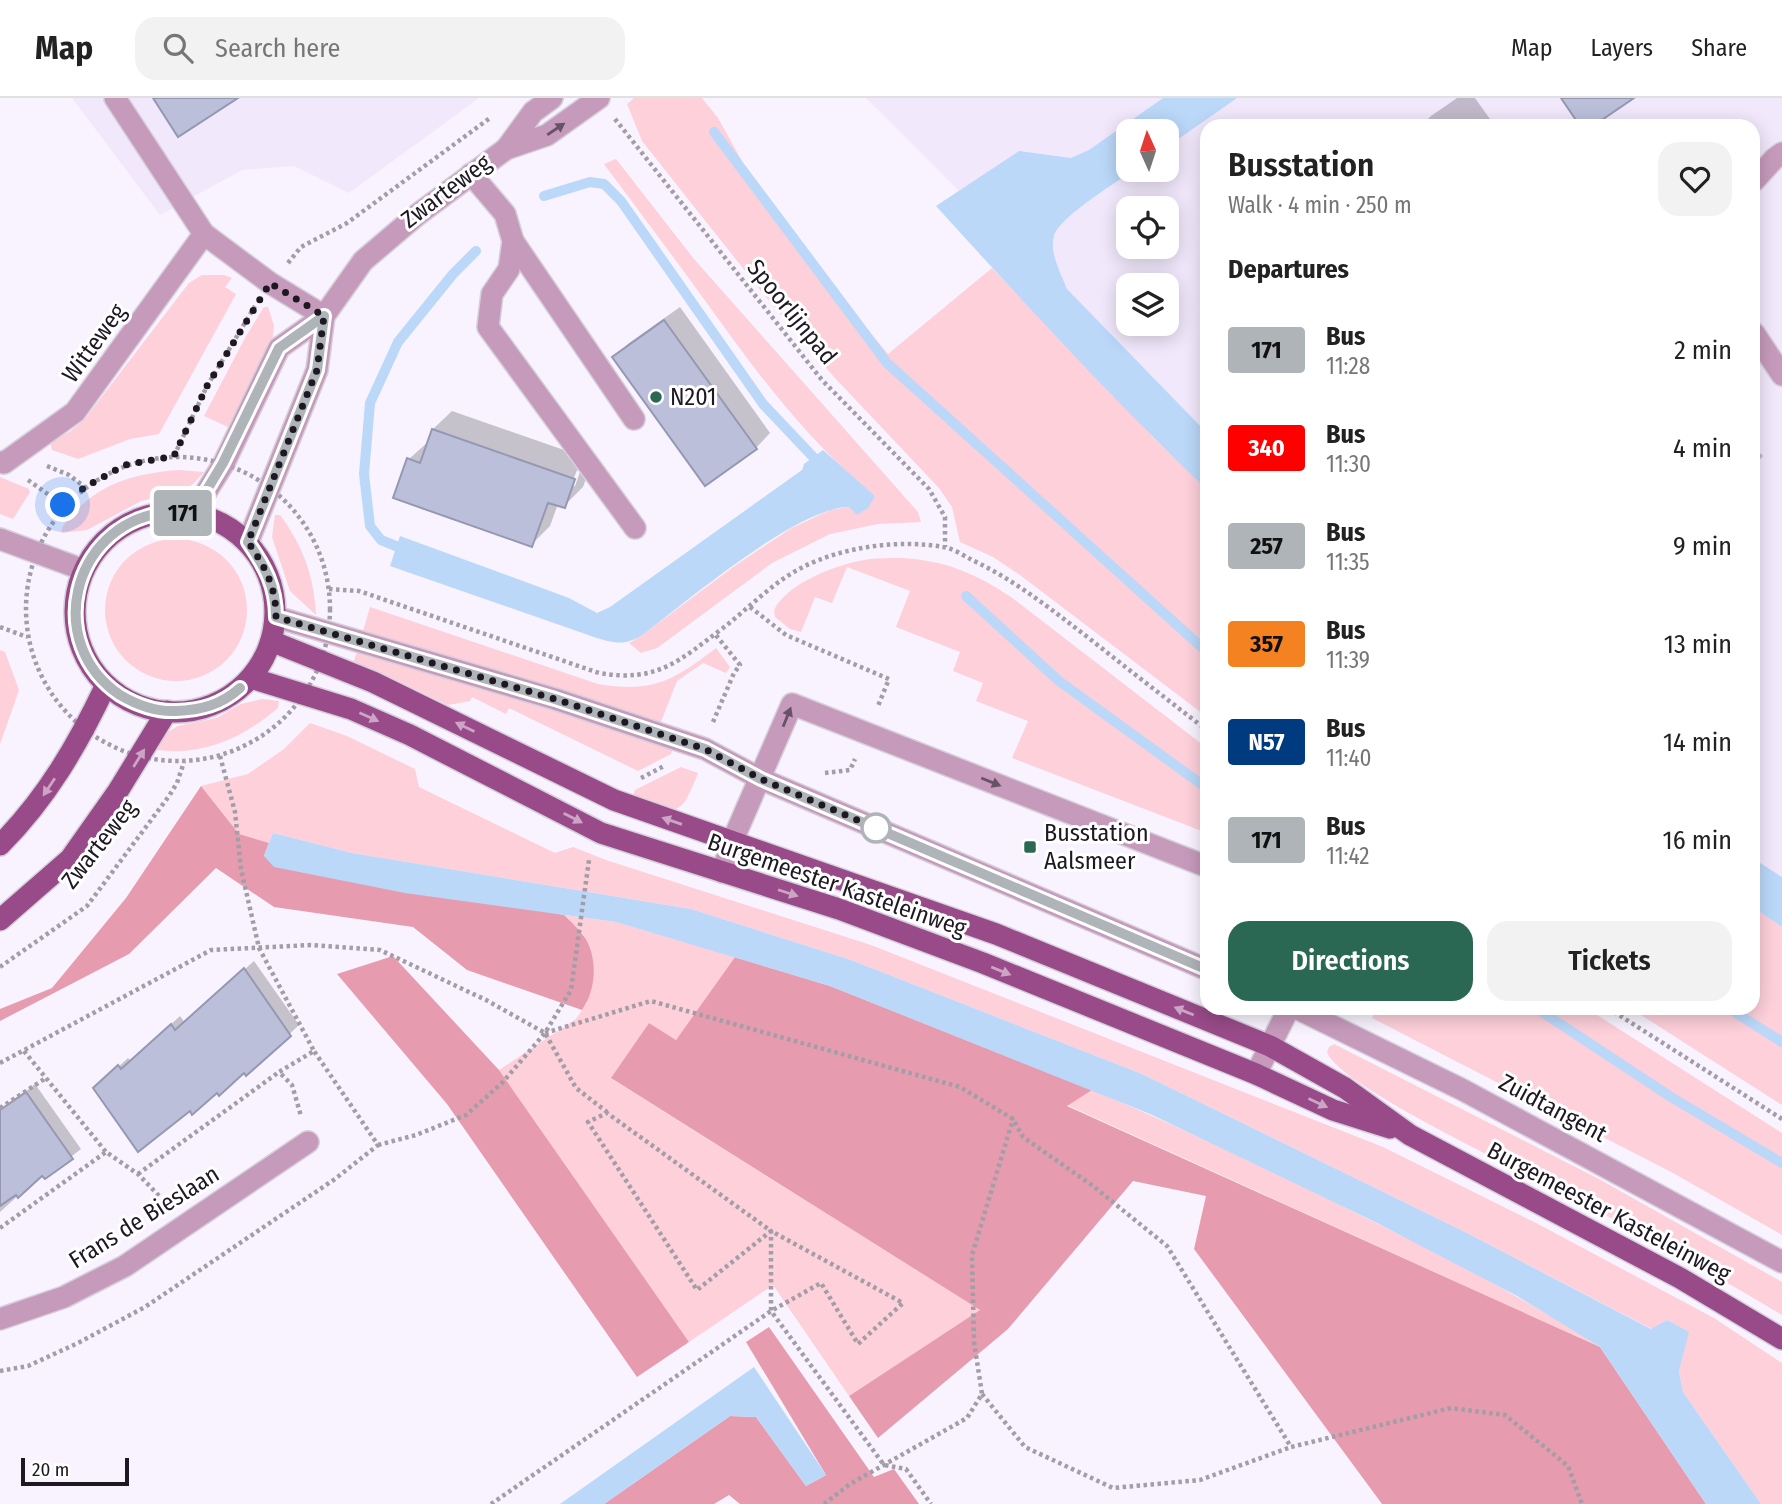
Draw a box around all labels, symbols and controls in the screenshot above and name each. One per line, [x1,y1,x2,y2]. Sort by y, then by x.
search box [135,17,625,80]
text: Map [35,28,93,68]
icon: search [159,29,197,67]
text: Search here [215,33,340,64]
text: Map [1511,34,1553,62]
text: Layers [1591,34,1653,62]
text: Share [1691,34,1747,62]
north arrow [1116,119,1180,182]
map controls [1116,119,1179,336]
one-way arrow [546,123,565,136]
button: heart [1658,142,1732,216]
text: Busstation [1228,145,1374,185]
street label: Zwarteweg [396,148,497,234]
text: Walk · 4 min · 250 m [1228,191,1412,219]
button: locate [1116,196,1179,259]
street label: Spoorlijnpad [741,254,843,370]
text: Departures [1228,254,1349,285]
button: layers [1116,273,1179,336]
street label: Witteweg [56,298,132,388]
text: Bus [1326,321,1365,352]
text: 2 min [1674,335,1732,366]
text: 171 [1251,336,1282,364]
text: 11:28 [1326,352,1370,380]
place label: N201 [670,383,716,411]
marker: N201 [648,389,664,405]
text: Bus [1326,419,1365,450]
text: 4 min [1673,433,1732,464]
text: 340 [1248,434,1285,462]
text: 11:30 [1326,450,1371,478]
your location [45,487,80,522]
line badge: 171 [143,490,223,536]
text: 171 [168,499,198,527]
text: Bus [1326,517,1365,548]
text: 9 min [1673,531,1732,562]
text: 257 [1250,532,1283,560]
text: 11:35 [1326,548,1370,576]
text: Bus [1326,615,1365,646]
text: 13 min [1664,629,1732,660]
text: 357 [1250,630,1283,658]
text: 11:39 [1326,646,1370,674]
one-way arrow [782,706,793,727]
one-way arrow [359,712,380,723]
text: Bus [1326,713,1365,744]
one-way arrow [455,722,475,733]
text: 14 min [1663,727,1732,758]
text: N57 [1249,728,1284,756]
text: 11:40 [1326,744,1372,772]
one-way arrow [133,748,145,767]
one-way arrow [981,776,1002,787]
one-way arrow [42,778,56,796]
street label: Zwarteweg [56,794,143,894]
text: Bus [1326,811,1365,842]
one-way arrow [563,813,583,824]
unlabelled marker [861,813,891,843]
one-way arrow [662,815,683,826]
place label: Busstation Aalsmeer [1044,819,1149,875]
text: 16 min [1663,825,1732,856]
text: 171 [1251,826,1282,854]
street label: Burgemeester Kasteleinweg [704,828,971,943]
marker: Busstation Aalsmeer [1022,839,1038,855]
text: 11:42 [1326,842,1369,870]
one-way arrow [777,888,798,899]
button: Directions [1228,921,1473,1001]
button: Tickets [1487,921,1732,1001]
one-way arrow [991,965,1012,976]
one-way arrow [1174,1005,1194,1017]
street label: Zuidtangent [1494,1068,1612,1148]
one-way arrow [1308,1097,1328,1109]
street label: Burgemeester Kasteleinweg [1483,1136,1736,1288]
street label: Frans de Bieslaan [64,1160,224,1274]
scale bar [21,1455,130,1487]
text: 20 m [32,1458,69,1481]

